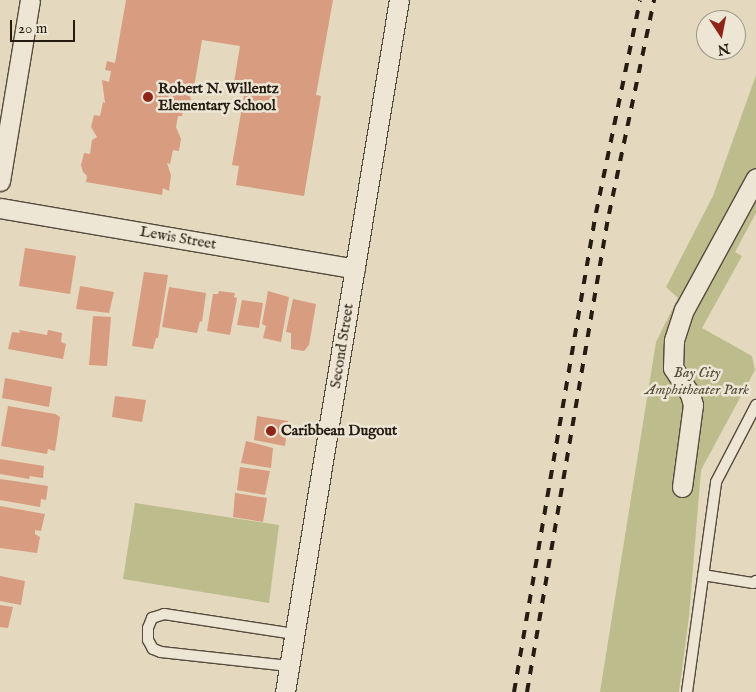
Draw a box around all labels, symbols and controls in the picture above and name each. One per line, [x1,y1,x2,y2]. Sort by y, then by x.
scale bar [12,10,78,42]
north arrow [696,10,746,60]
text: 20 m [18,19,47,38]
text: N [716,39,731,59]
place label: Robert N. Willentz Elementary School [158,79,279,114]
marker: Robert N. Willentz Elementary School [142,91,154,103]
street label: Lewis Street [138,222,218,254]
street label: Second Street [326,302,358,390]
park label: Bay City Amphitheater Park [645,363,749,398]
place label: Caribbean Dugout [281,422,397,440]
marker: Caribbean Dugout [265,425,277,437]

